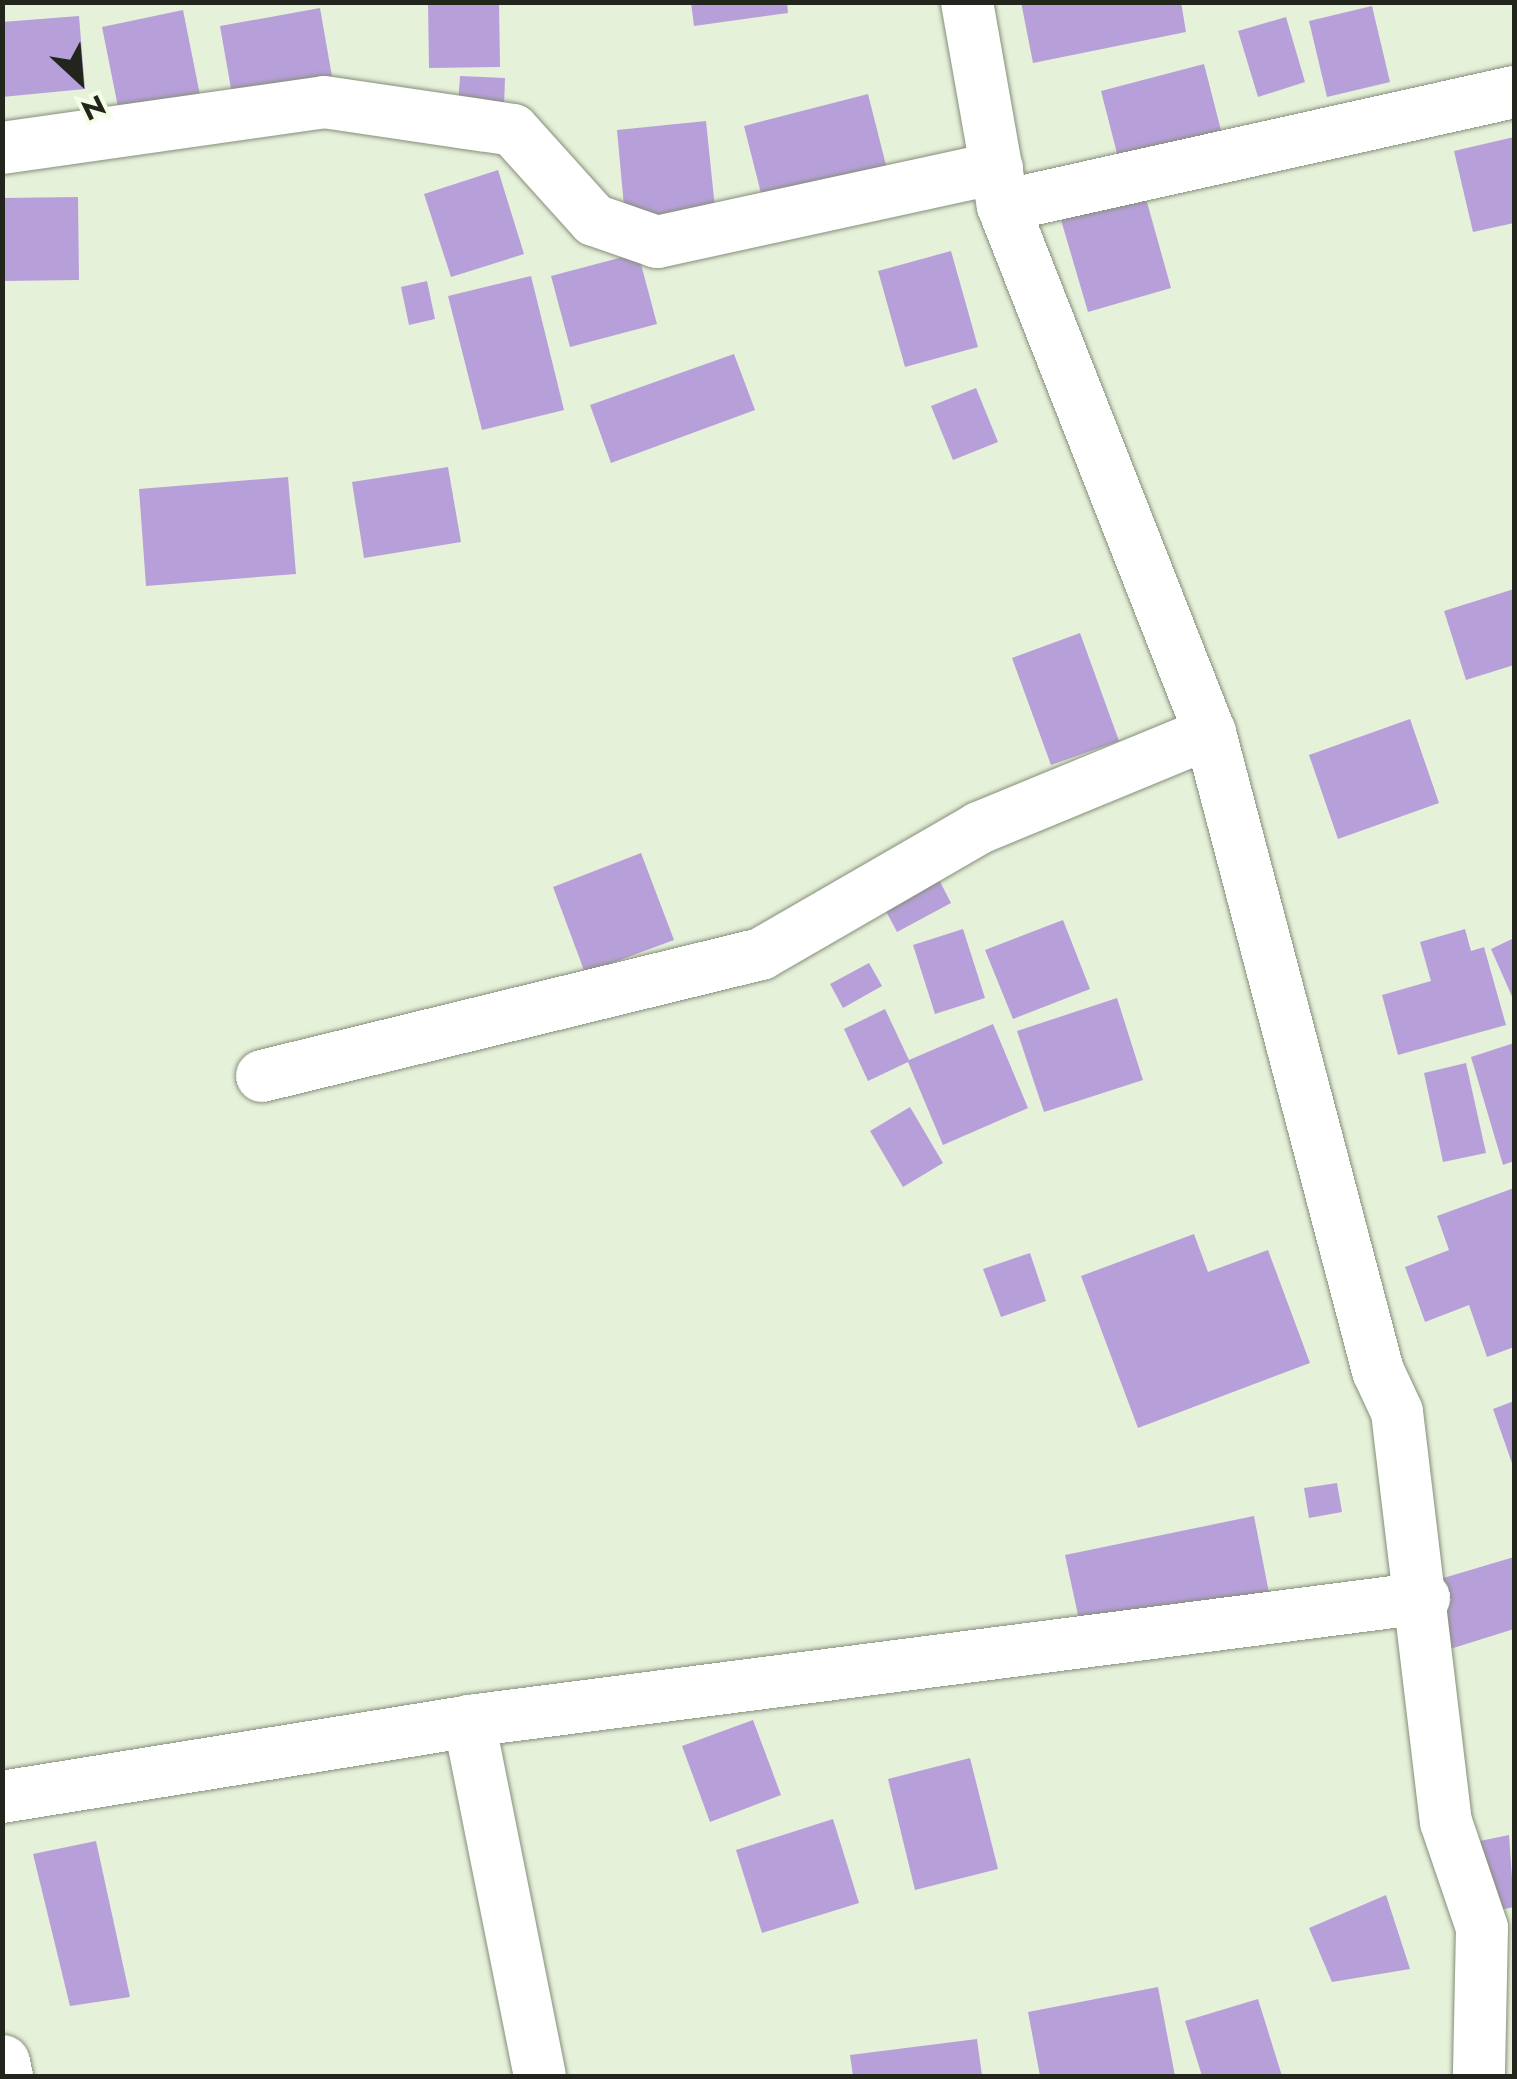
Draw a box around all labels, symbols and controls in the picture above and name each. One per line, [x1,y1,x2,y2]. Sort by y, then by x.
north arrow [30,30,130,130]
text: N [74,84,112,131]

